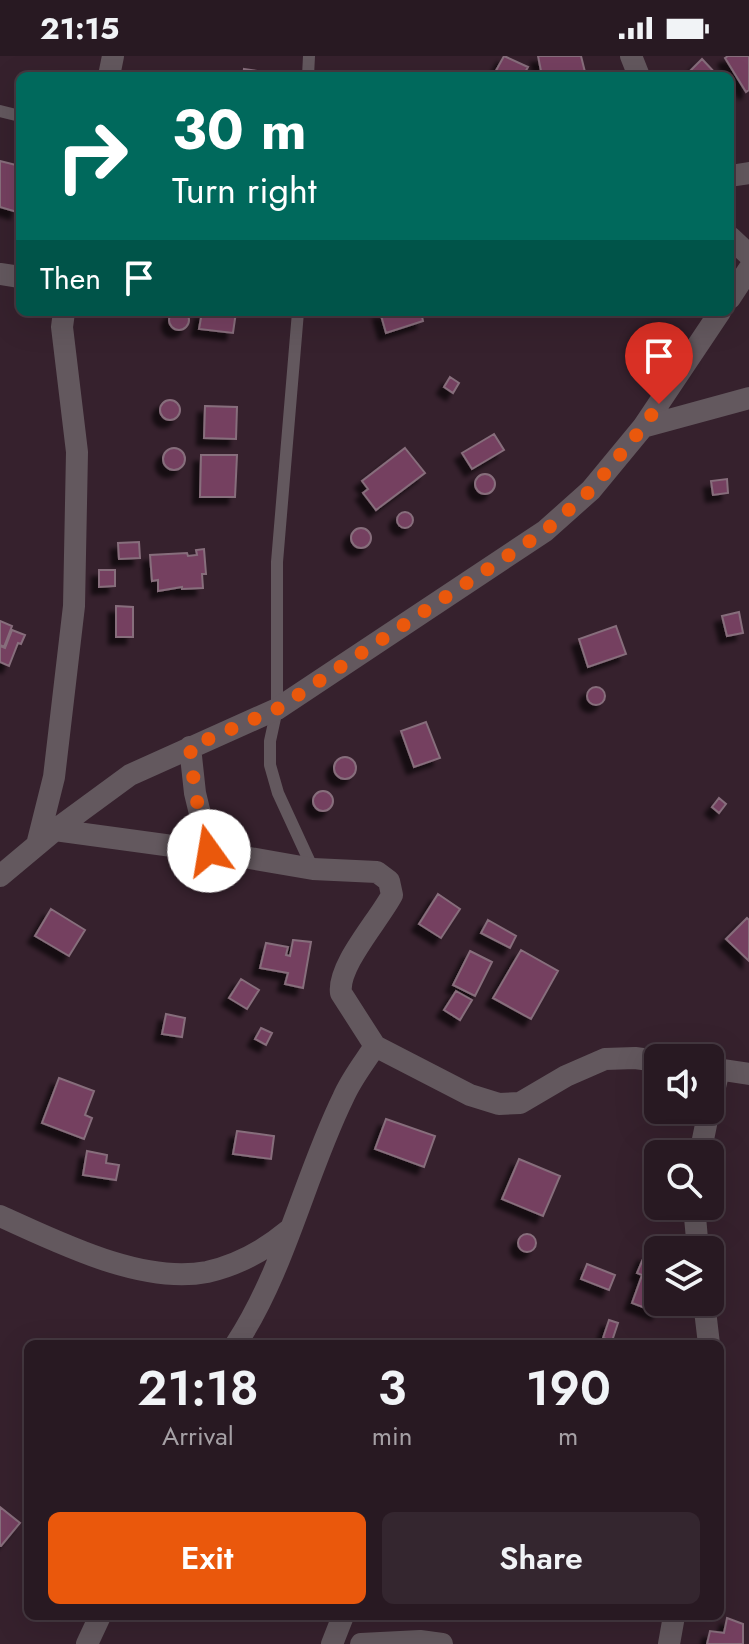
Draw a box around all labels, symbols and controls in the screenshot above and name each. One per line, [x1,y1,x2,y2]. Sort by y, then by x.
text: 21:15 [40,7,119,50]
text: 30 m [172,89,307,170]
icon: right [40,104,144,208]
text: Turn right [172,164,317,216]
icon: arrive [117,256,161,300]
text: Then [40,257,101,300]
pin [625,322,693,404]
icon: arrive [637,334,681,378]
position arrow [167,809,251,893]
map controls [644,1044,724,1316]
button: sound [644,1044,724,1124]
button: search [644,1140,724,1220]
button: layers [644,1236,724,1316]
text: 21:18 [137,1354,259,1423]
text: 3 [378,1354,406,1423]
text: 190 [526,1354,611,1423]
text: Arrival [162,1417,234,1455]
text: min [372,1417,412,1455]
text: m [558,1417,578,1455]
button: Exit [48,1512,366,1604]
button: Share [382,1512,700,1604]

